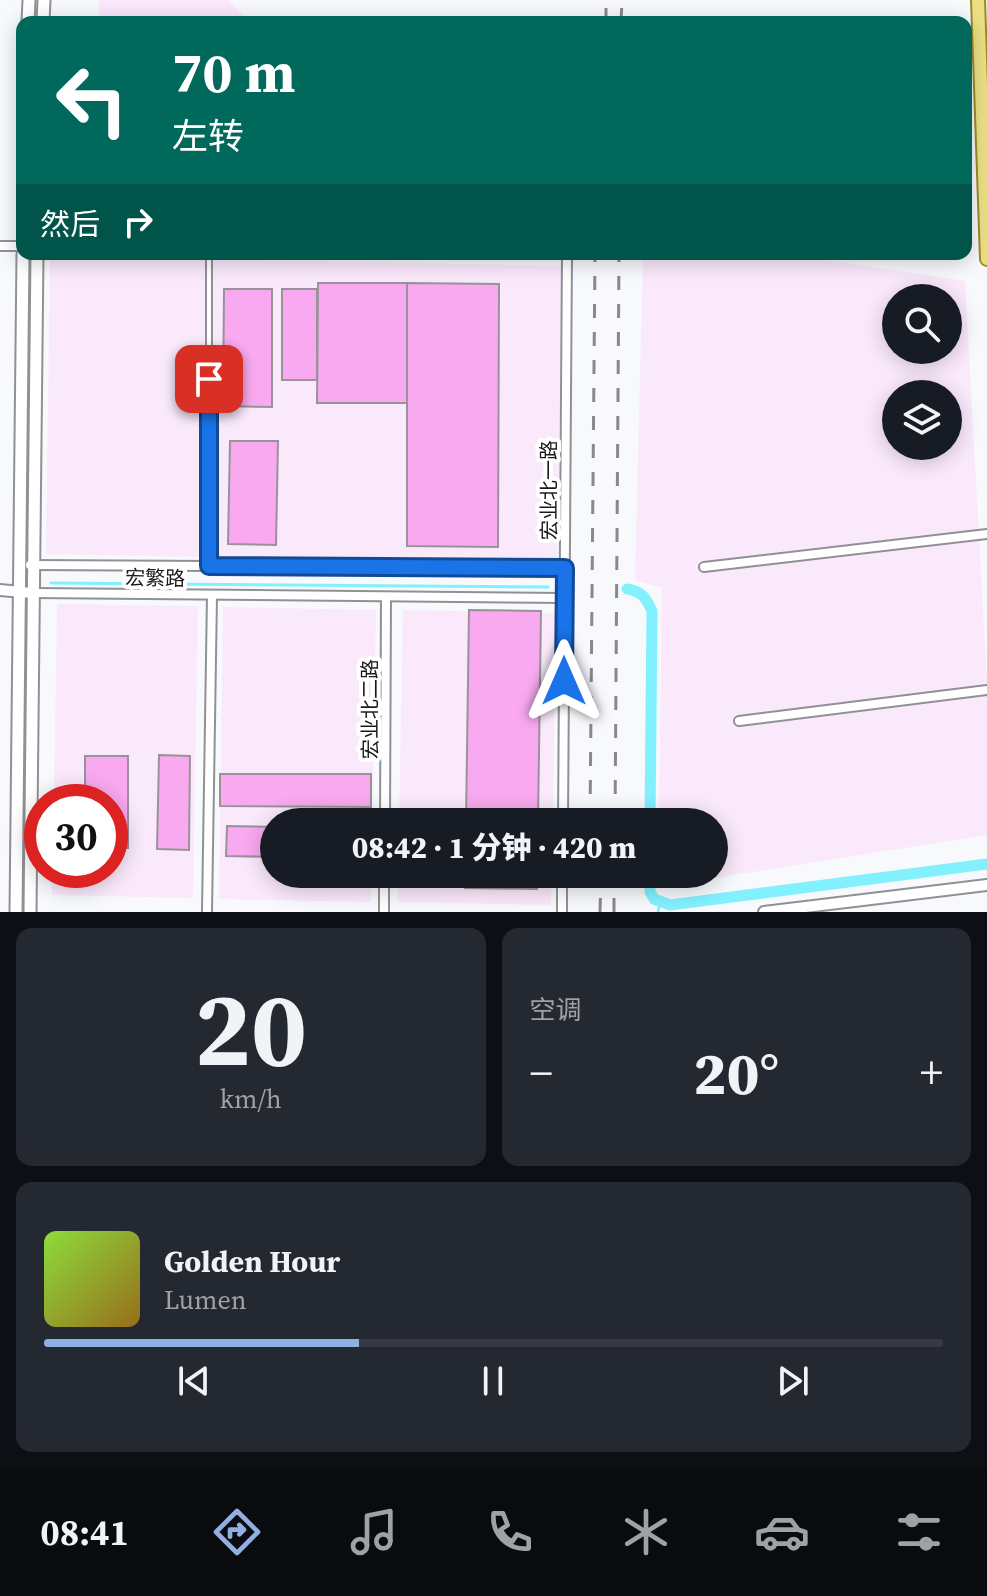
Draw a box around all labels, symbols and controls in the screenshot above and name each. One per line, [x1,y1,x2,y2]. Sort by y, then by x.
text: 70 m [172,34,295,111]
icon: left [40,48,144,152]
text: 左转 [172,112,244,161]
icon: right [116,200,160,244]
text: 然后 [40,204,100,245]
map controls [882,284,962,460]
button: search [882,284,962,364]
pin [175,345,243,413]
icon: arrive [187,357,231,401]
button: layers [882,380,962,460]
street label: 宏业北一路 [535,440,563,540]
street label: 宏繁路 [125,563,185,593]
position arrow [522,639,606,723]
street label: 宏业北二路 [356,659,384,759]
speed limit sign: 30 [24,784,128,888]
text: 08:42 · 1 分钟 · 420 m [352,827,636,868]
text: 20 [194,957,307,1100]
text: 空调 [530,992,582,1028]
text: 20° [693,1032,779,1114]
text: − [530,1042,553,1103]
text: + [920,1042,943,1103]
text: km/h [220,1081,282,1117]
text: Golden Hour [164,1241,340,1282]
text: Lumen [164,1282,246,1318]
icon: previous [172,1359,216,1403]
icon: pause [471,1359,515,1403]
icon: next [771,1359,815,1403]
icon: directions [209,1504,265,1560]
icon: music [346,1504,402,1560]
icon: phone [482,1504,538,1560]
icon: climate [618,1504,674,1560]
icon: car [754,1504,810,1560]
icon: filters [891,1504,947,1560]
text: 08:41 [40,1508,129,1557]

